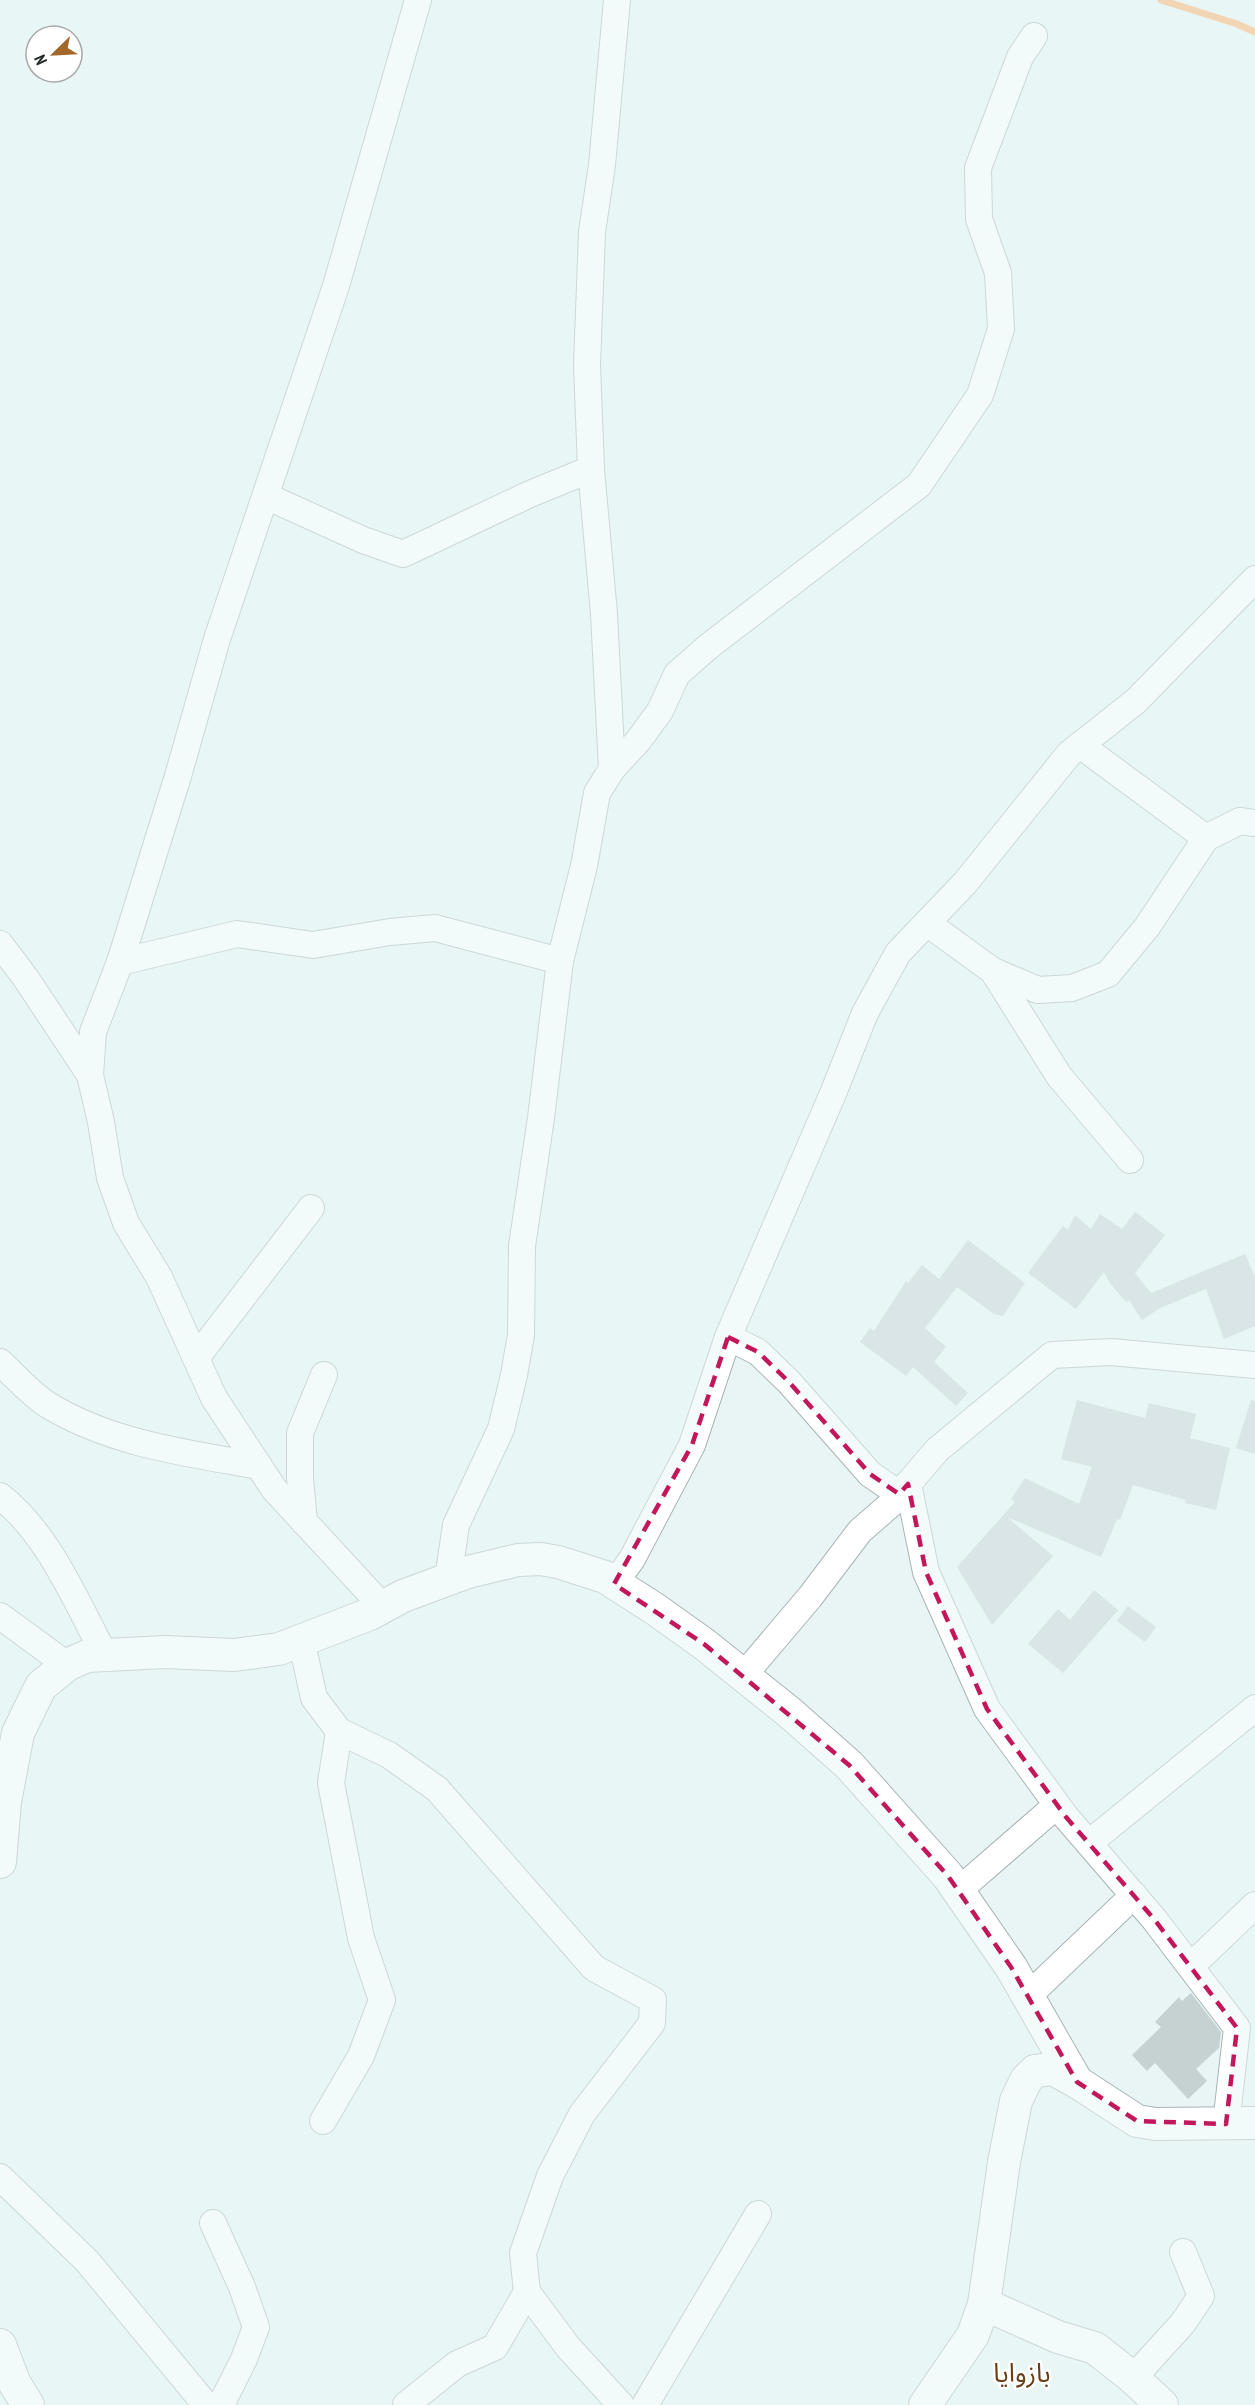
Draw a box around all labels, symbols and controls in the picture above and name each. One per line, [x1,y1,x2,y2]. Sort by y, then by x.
north arrow [24,24,84,84]
text: N [29,52,51,68]
district label: بازوایا [993,2356,1051,2389]

